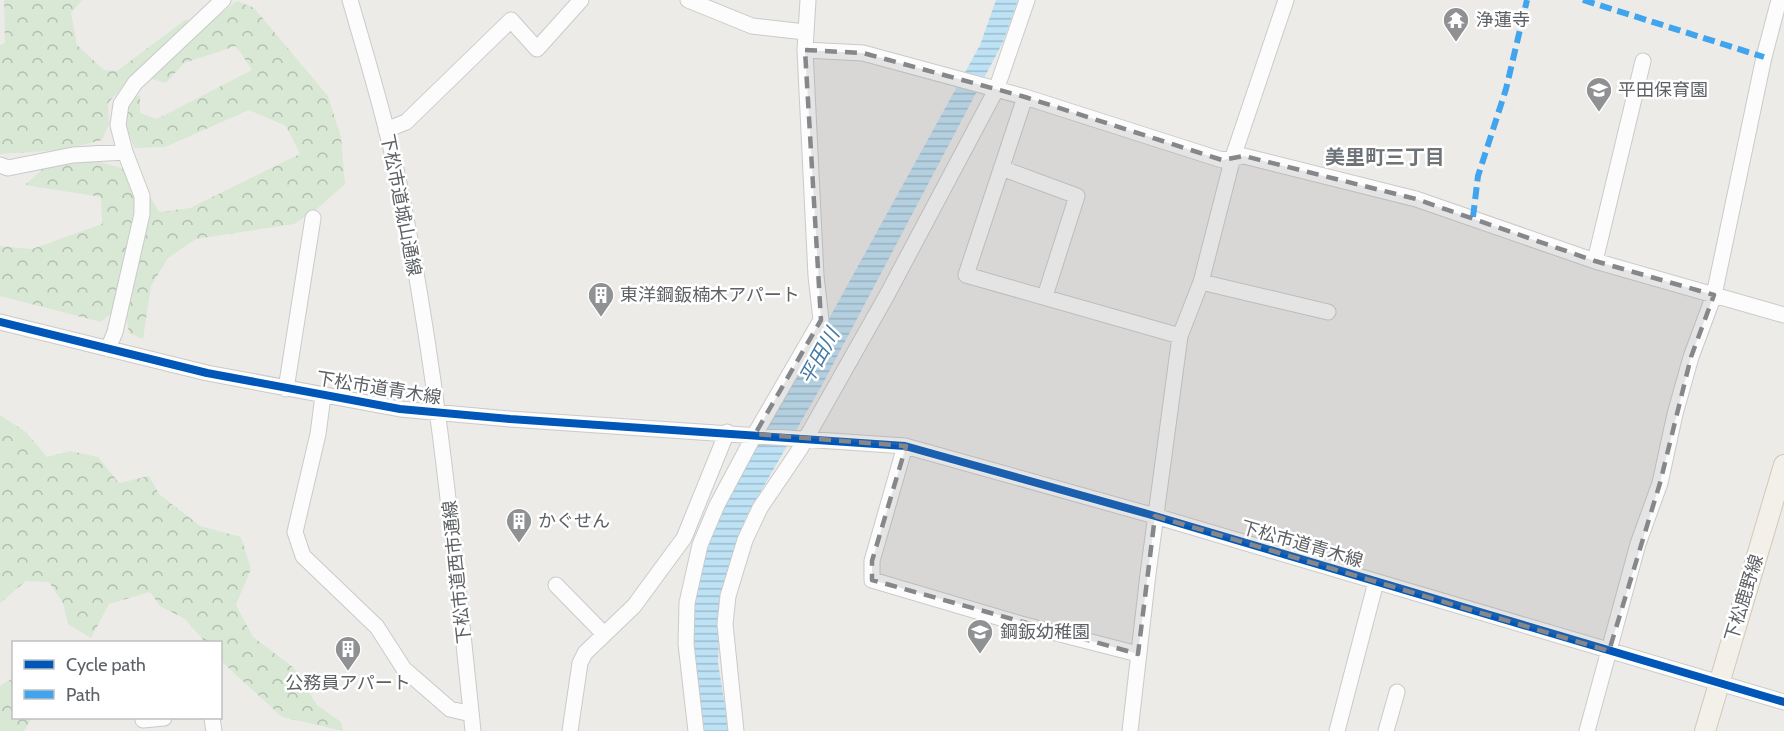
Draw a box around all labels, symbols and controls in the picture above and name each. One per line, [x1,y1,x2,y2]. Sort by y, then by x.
temple icon: 浄蓮寺 [1441,5,1471,43]
place label: 浄蓮寺 [1476,9,1530,31]
school or university icon: 平田保育園 [1584,75,1614,113]
place label: 平田保育園 [1618,79,1708,101]
street label: 下松市道城山通線 [376,132,426,278]
district label: 美里町三丁目 [1325,145,1445,169]
building icon: 東洋鋼鈑楠木アパート [586,280,616,318]
place label: 東洋鋼鈑楠木アパート [620,284,800,306]
water label: 平田川 [794,322,845,388]
street label: 下松市道青木線 [315,367,443,409]
street label: 下松市道西市通線 [439,499,475,645]
building icon: かぐせん [504,506,534,544]
place label: かぐせん [538,510,610,532]
street label: 下松市道青木線 [1238,516,1366,572]
street label: 下松鹿野線 [1720,552,1768,644]
school or university icon: 鋼鈑幼稚園 [965,617,995,655]
place label: 鋼鈑幼稚園 [1000,621,1090,643]
building icon: 公務員アパート [333,634,363,672]
legend [12,641,222,719]
text: Cycle path [66,654,146,676]
place label: 公務員アパート [285,672,411,694]
text: Path [66,684,100,706]

